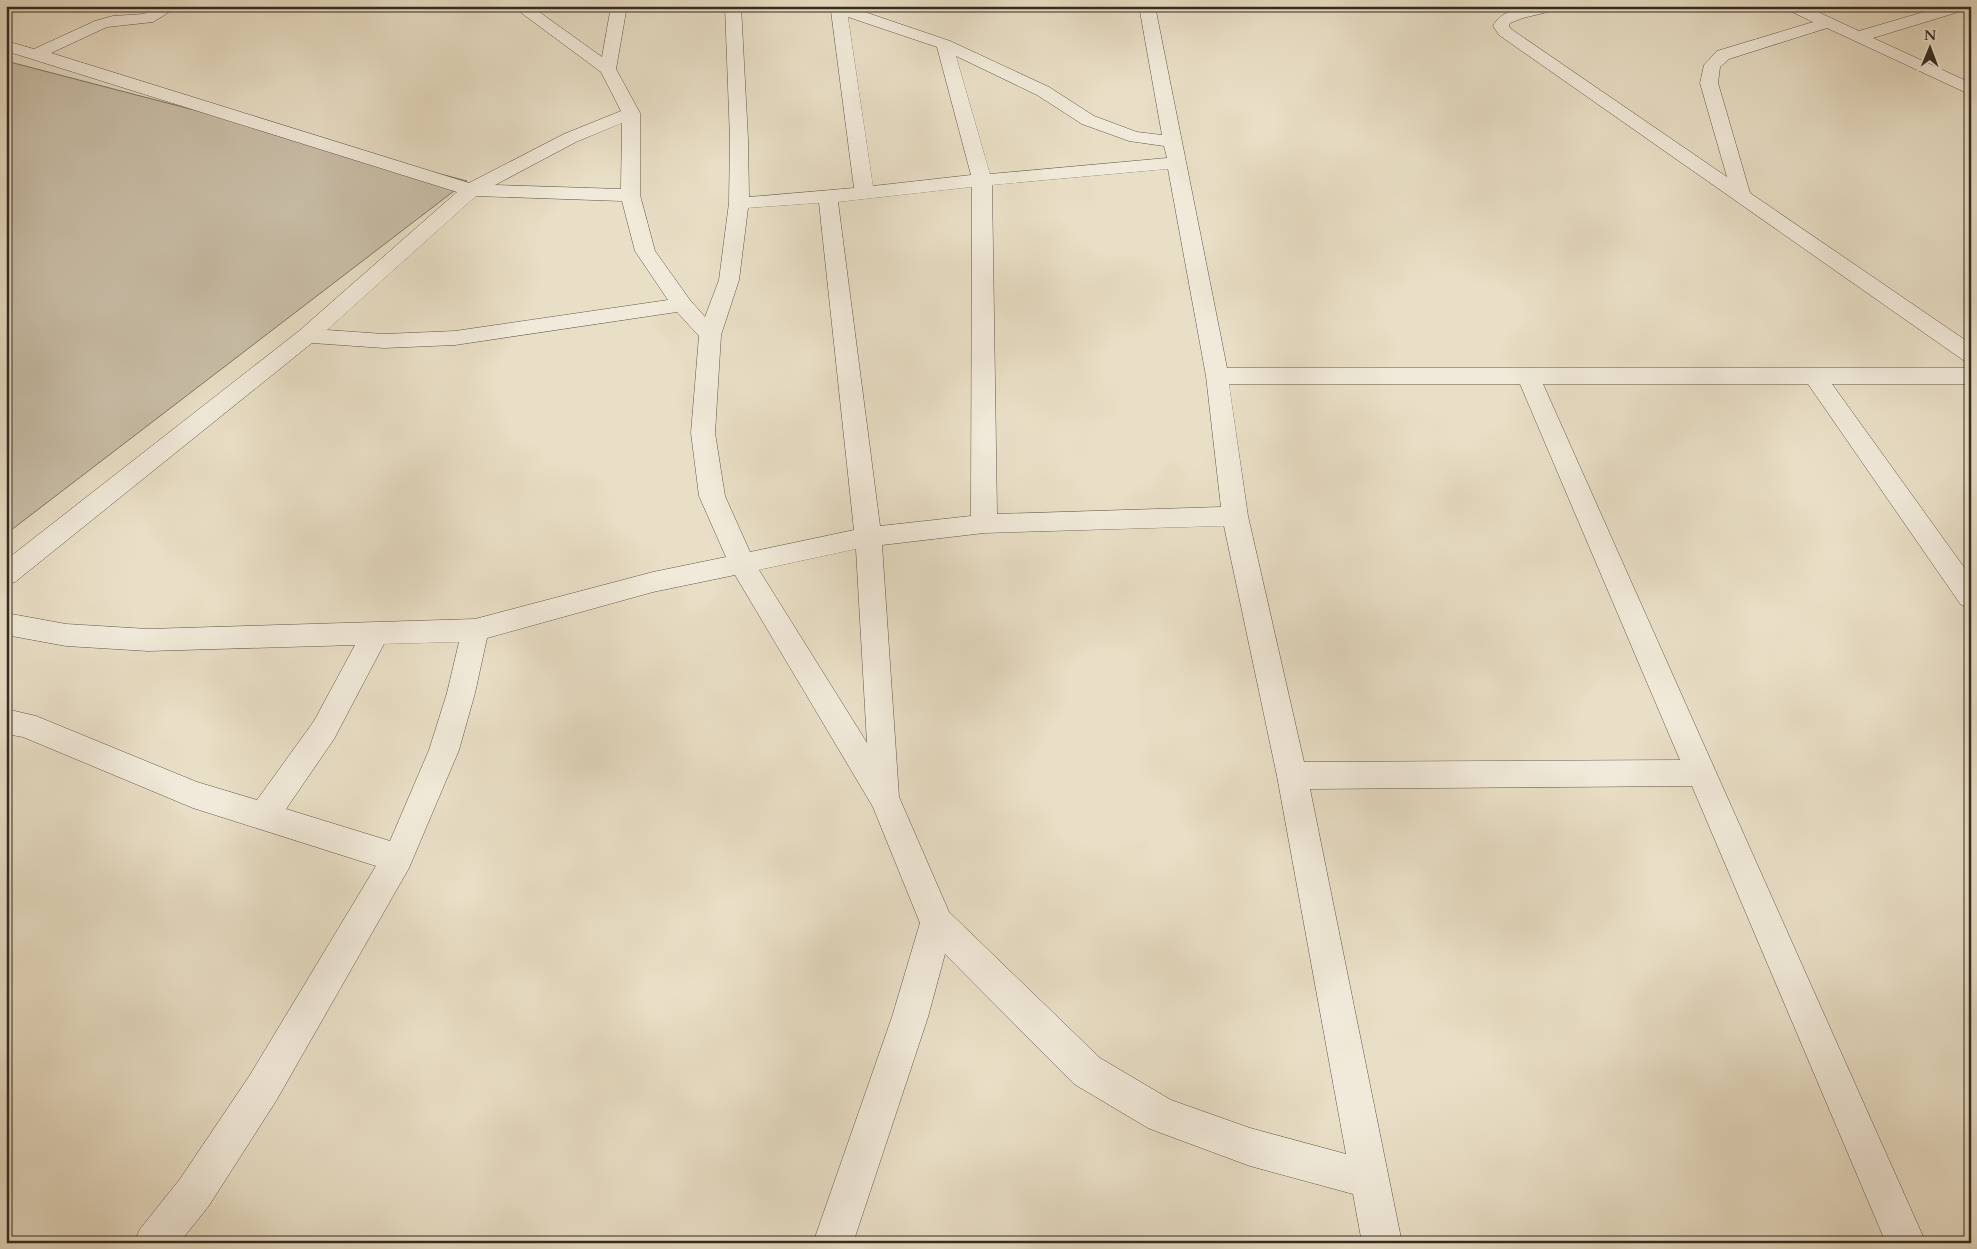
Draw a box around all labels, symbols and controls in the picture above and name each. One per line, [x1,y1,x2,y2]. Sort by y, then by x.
north arrow [1904,22,1954,72]
text: N [1924,26,1936,45]

